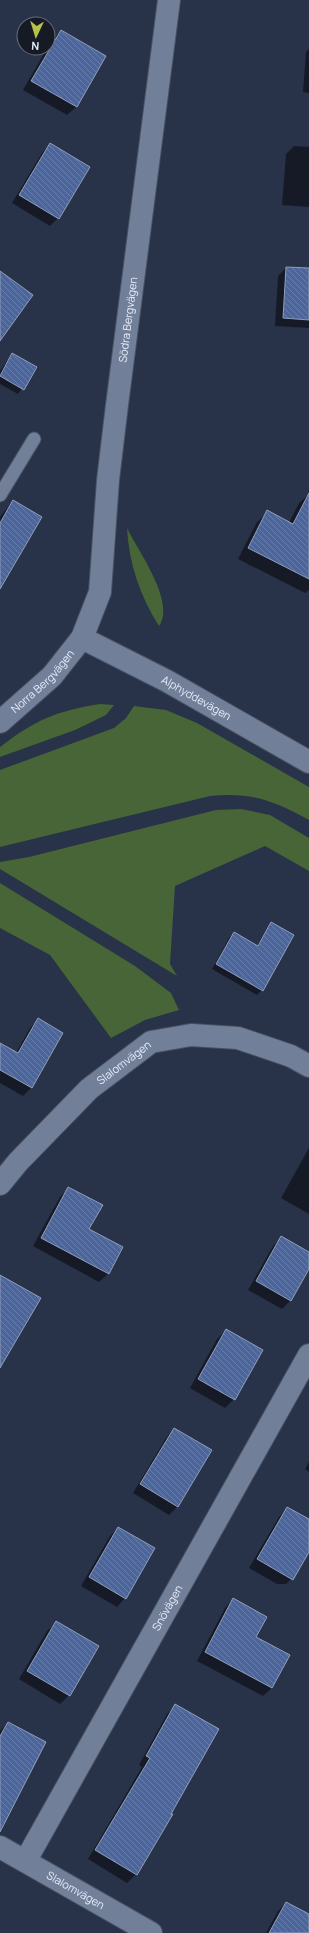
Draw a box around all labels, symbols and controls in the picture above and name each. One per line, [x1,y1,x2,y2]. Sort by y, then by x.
north arrow [16,16,56,56]
text: N [31,39,40,54]
street label: Södra Bergvägen [115,276,140,363]
street label: Norra Bergvägen [7,646,77,716]
street label: Alphyddevägen [159,671,234,723]
street label: Slalomvägen [93,1037,154,1088]
street label: Snövägen [148,1582,186,1633]
street label: Slalomvägen [44,1867,108,1912]

